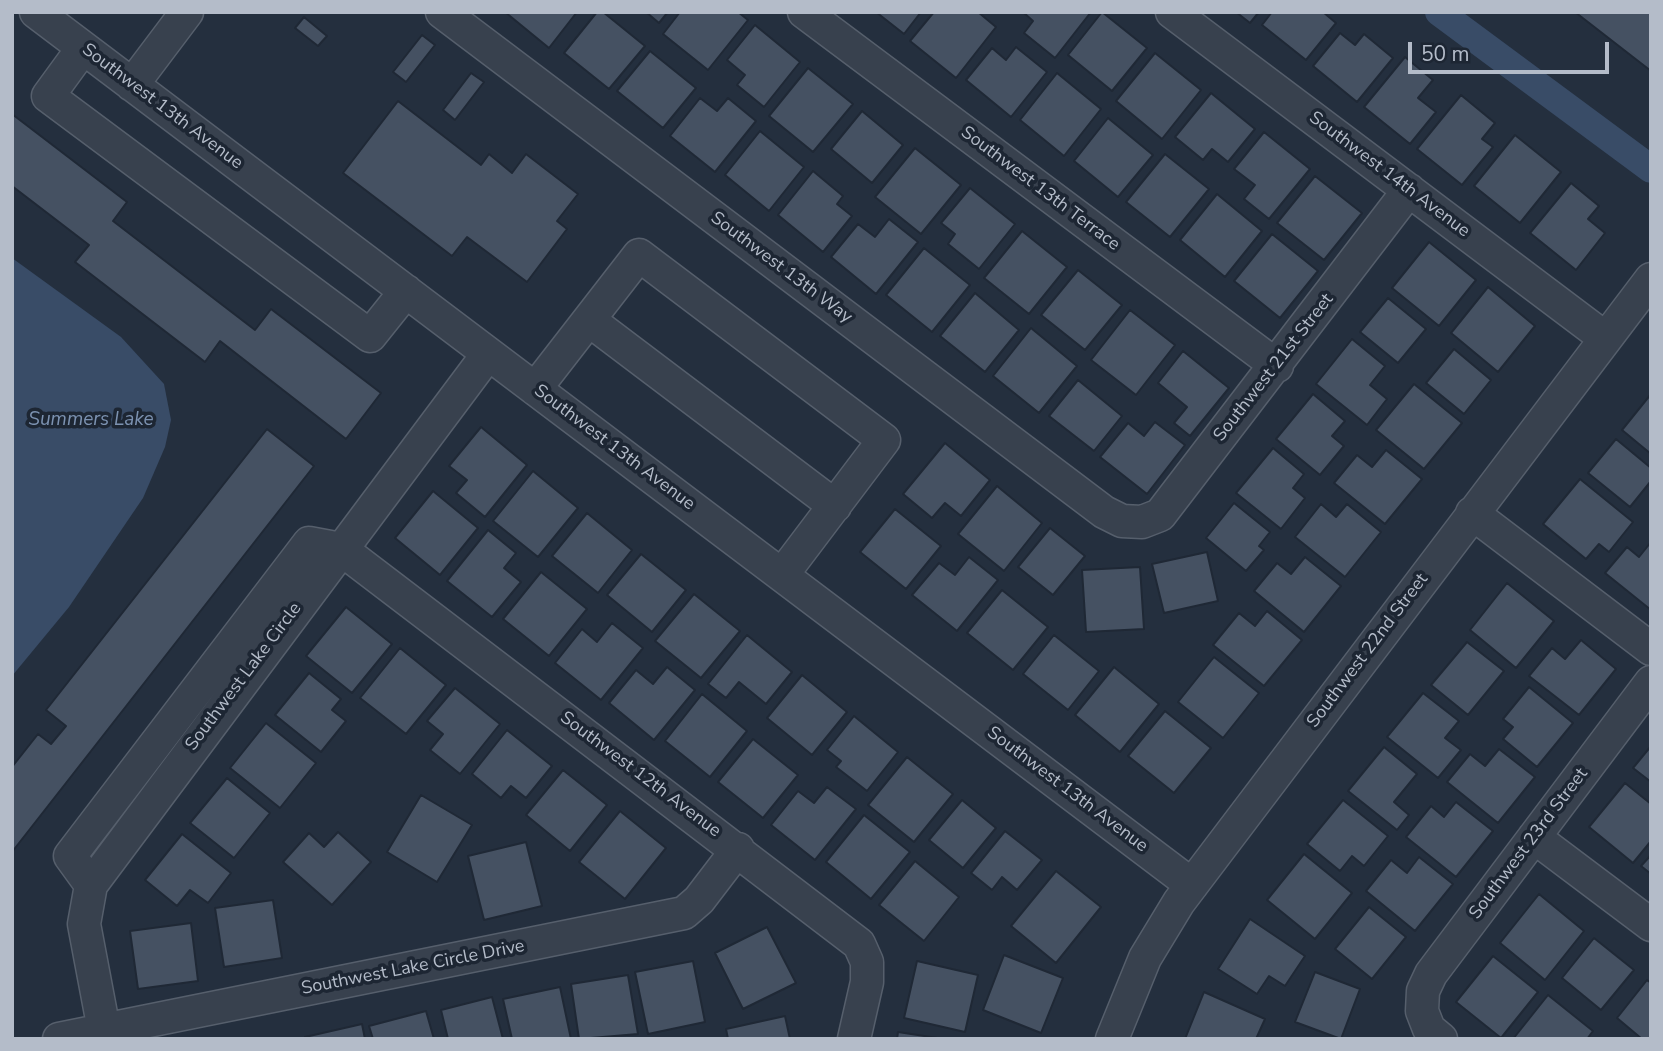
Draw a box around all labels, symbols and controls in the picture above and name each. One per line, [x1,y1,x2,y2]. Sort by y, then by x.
scale bar [1411,28,1612,72]
street label: Southwest 13th Avenue [77,39,247,175]
text: 50 m [1421,40,1470,68]
street label: Southwest 14th Avenue [1304,107,1474,243]
street label: Southwest 13th Terrace [956,122,1124,256]
street label: Southwest 13th Way [706,208,856,328]
street label: Southwest 21st Street [1209,290,1339,446]
street label: Southwest 13th Avenue [529,380,699,516]
water label: Summers Lake [28,409,154,431]
street label: Southwest 22nd Street [1303,570,1433,732]
street label: Southwest Lake Circle [181,599,307,755]
street label: Southwest 12th Avenue [555,707,725,843]
street label: Southwest 13th Avenue [982,722,1152,858]
street label: Southwest 23rd Street [1465,764,1593,924]
street label: Southwest Lake Circle Drive [299,936,527,1000]

